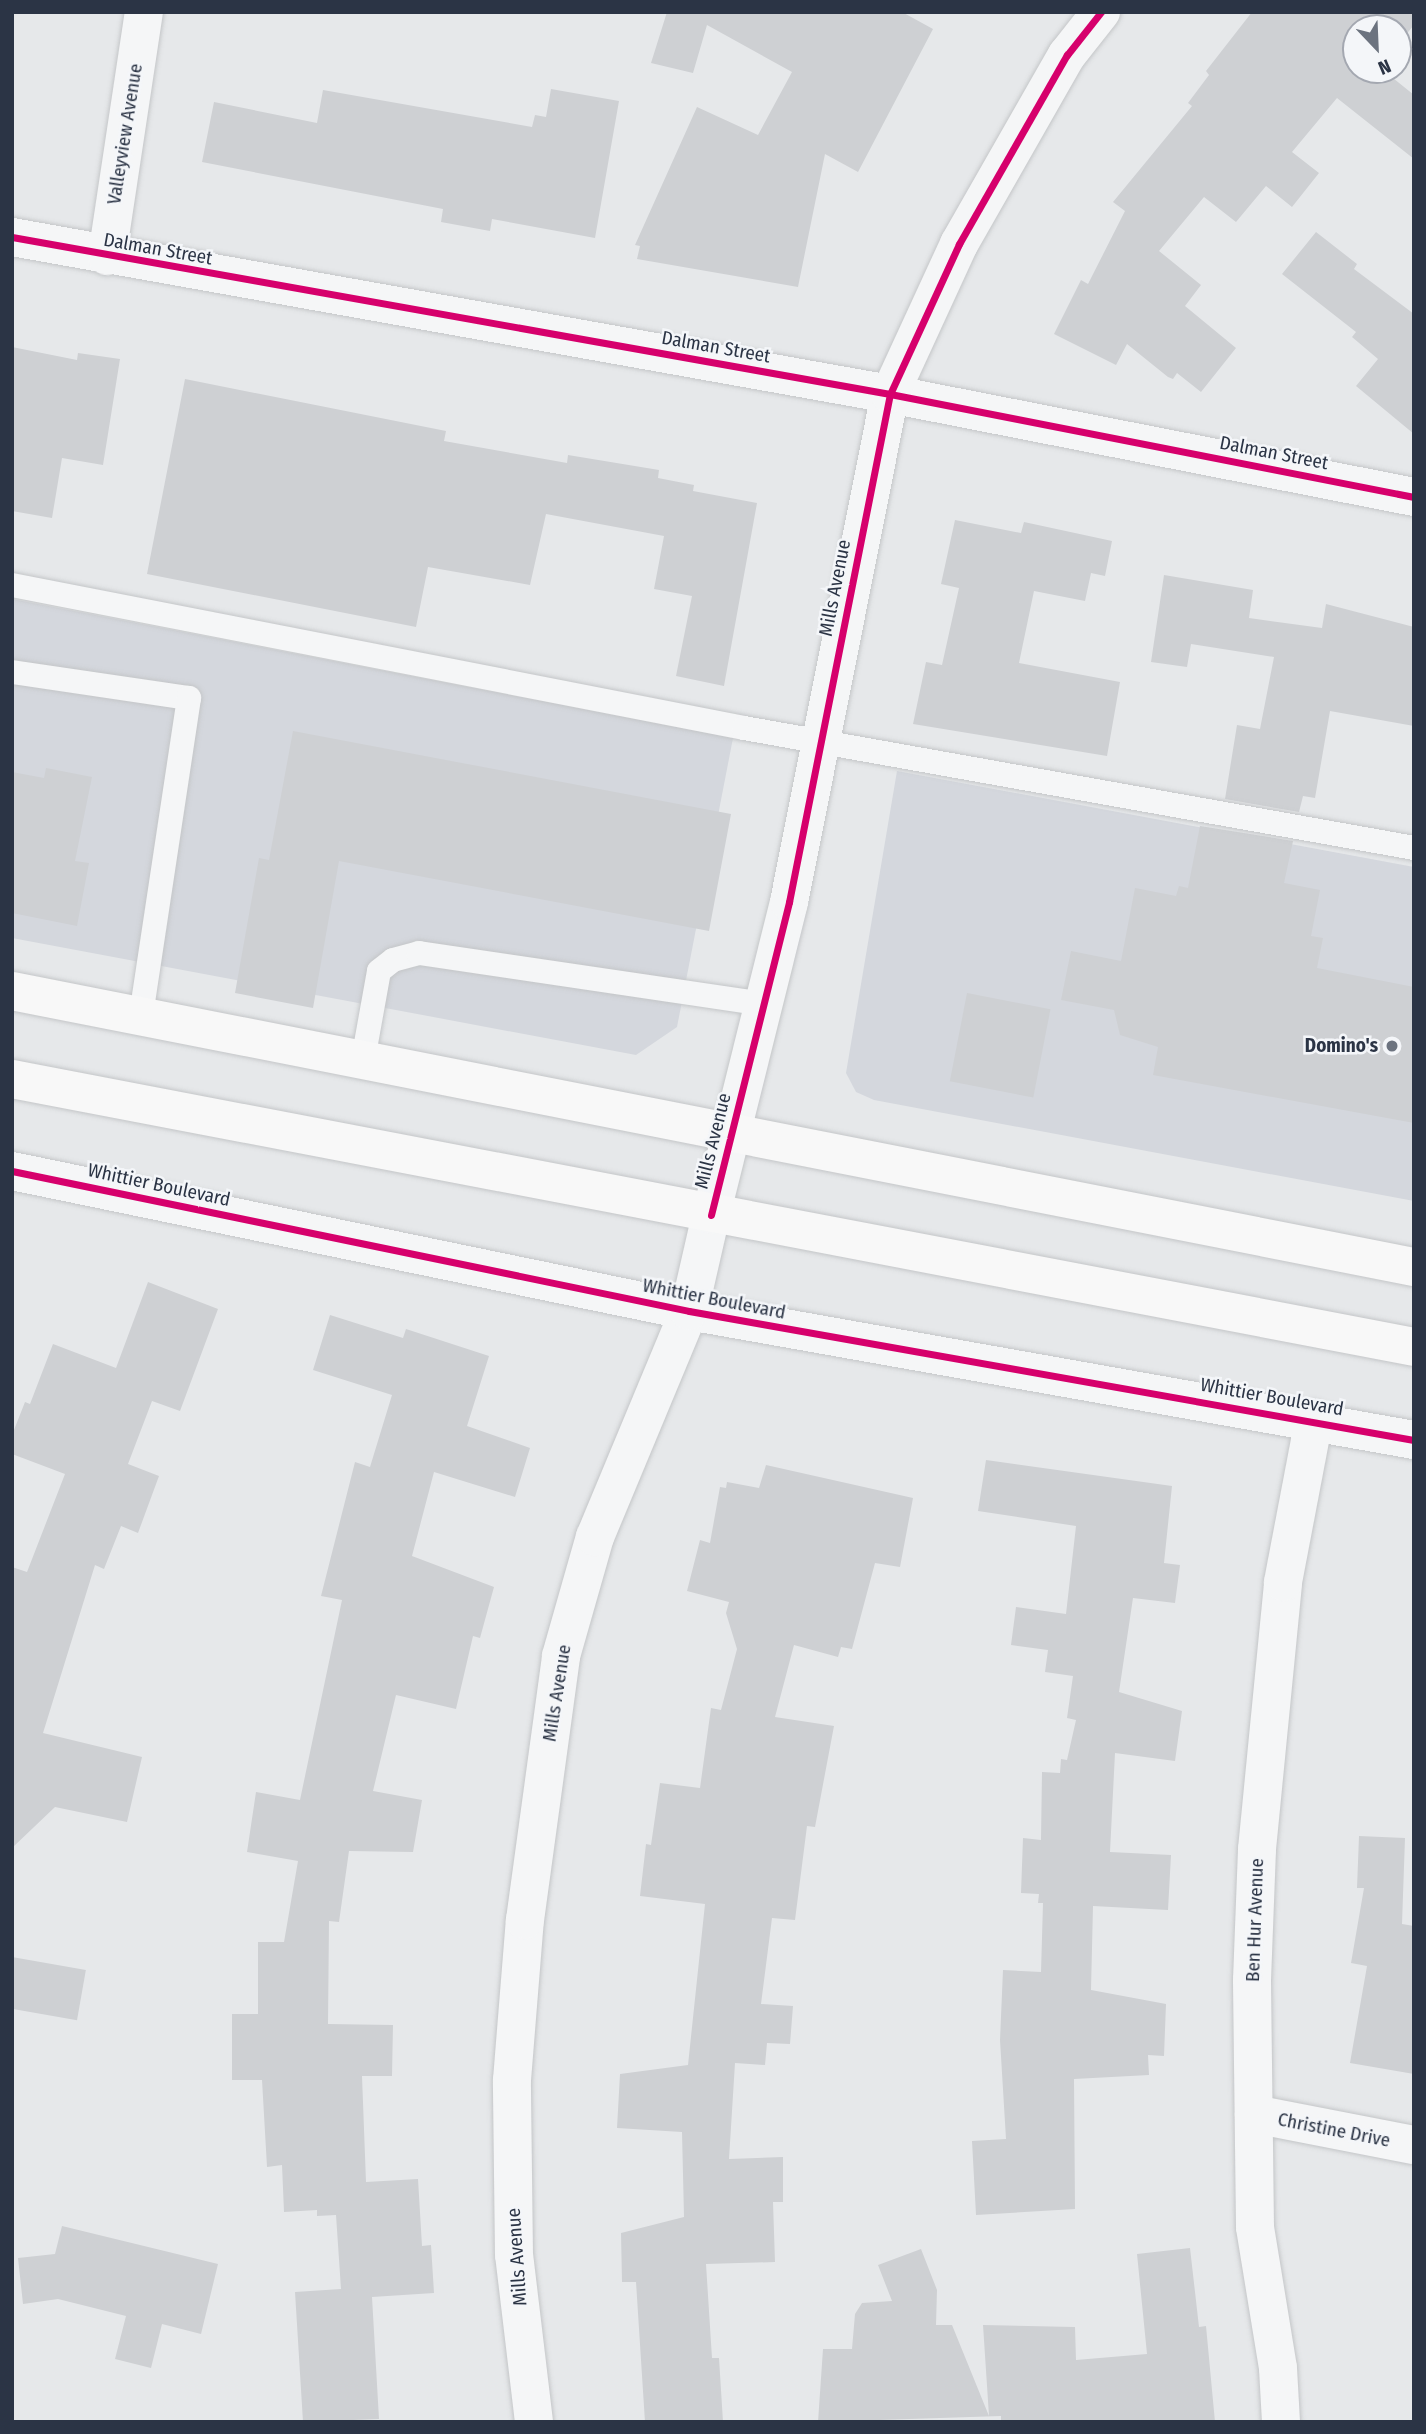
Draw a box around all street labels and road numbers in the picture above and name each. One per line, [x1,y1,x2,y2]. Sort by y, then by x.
street label: Valleyview Avenue [103,62,147,206]
street label: Dalman Street [102,228,214,270]
street label: Dalman Street [660,326,772,368]
street label: Dalman Street [1218,431,1330,475]
street label: Mills Avenue [814,538,856,638]
street label: Mills Avenue [690,1091,736,1191]
street label: Whittier Boulevard [86,1159,232,1211]
street label: Whittier Boulevard [641,1274,787,1324]
street label: Whittier Boulevard [1199,1373,1345,1421]
street label: Mills Avenue [538,1643,576,1743]
street label: Ben Hur Avenue [1241,1858,1269,1982]
street label: Christine Drive [1276,2108,1392,2152]
street label: Mills Avenue [502,2207,532,2307]

